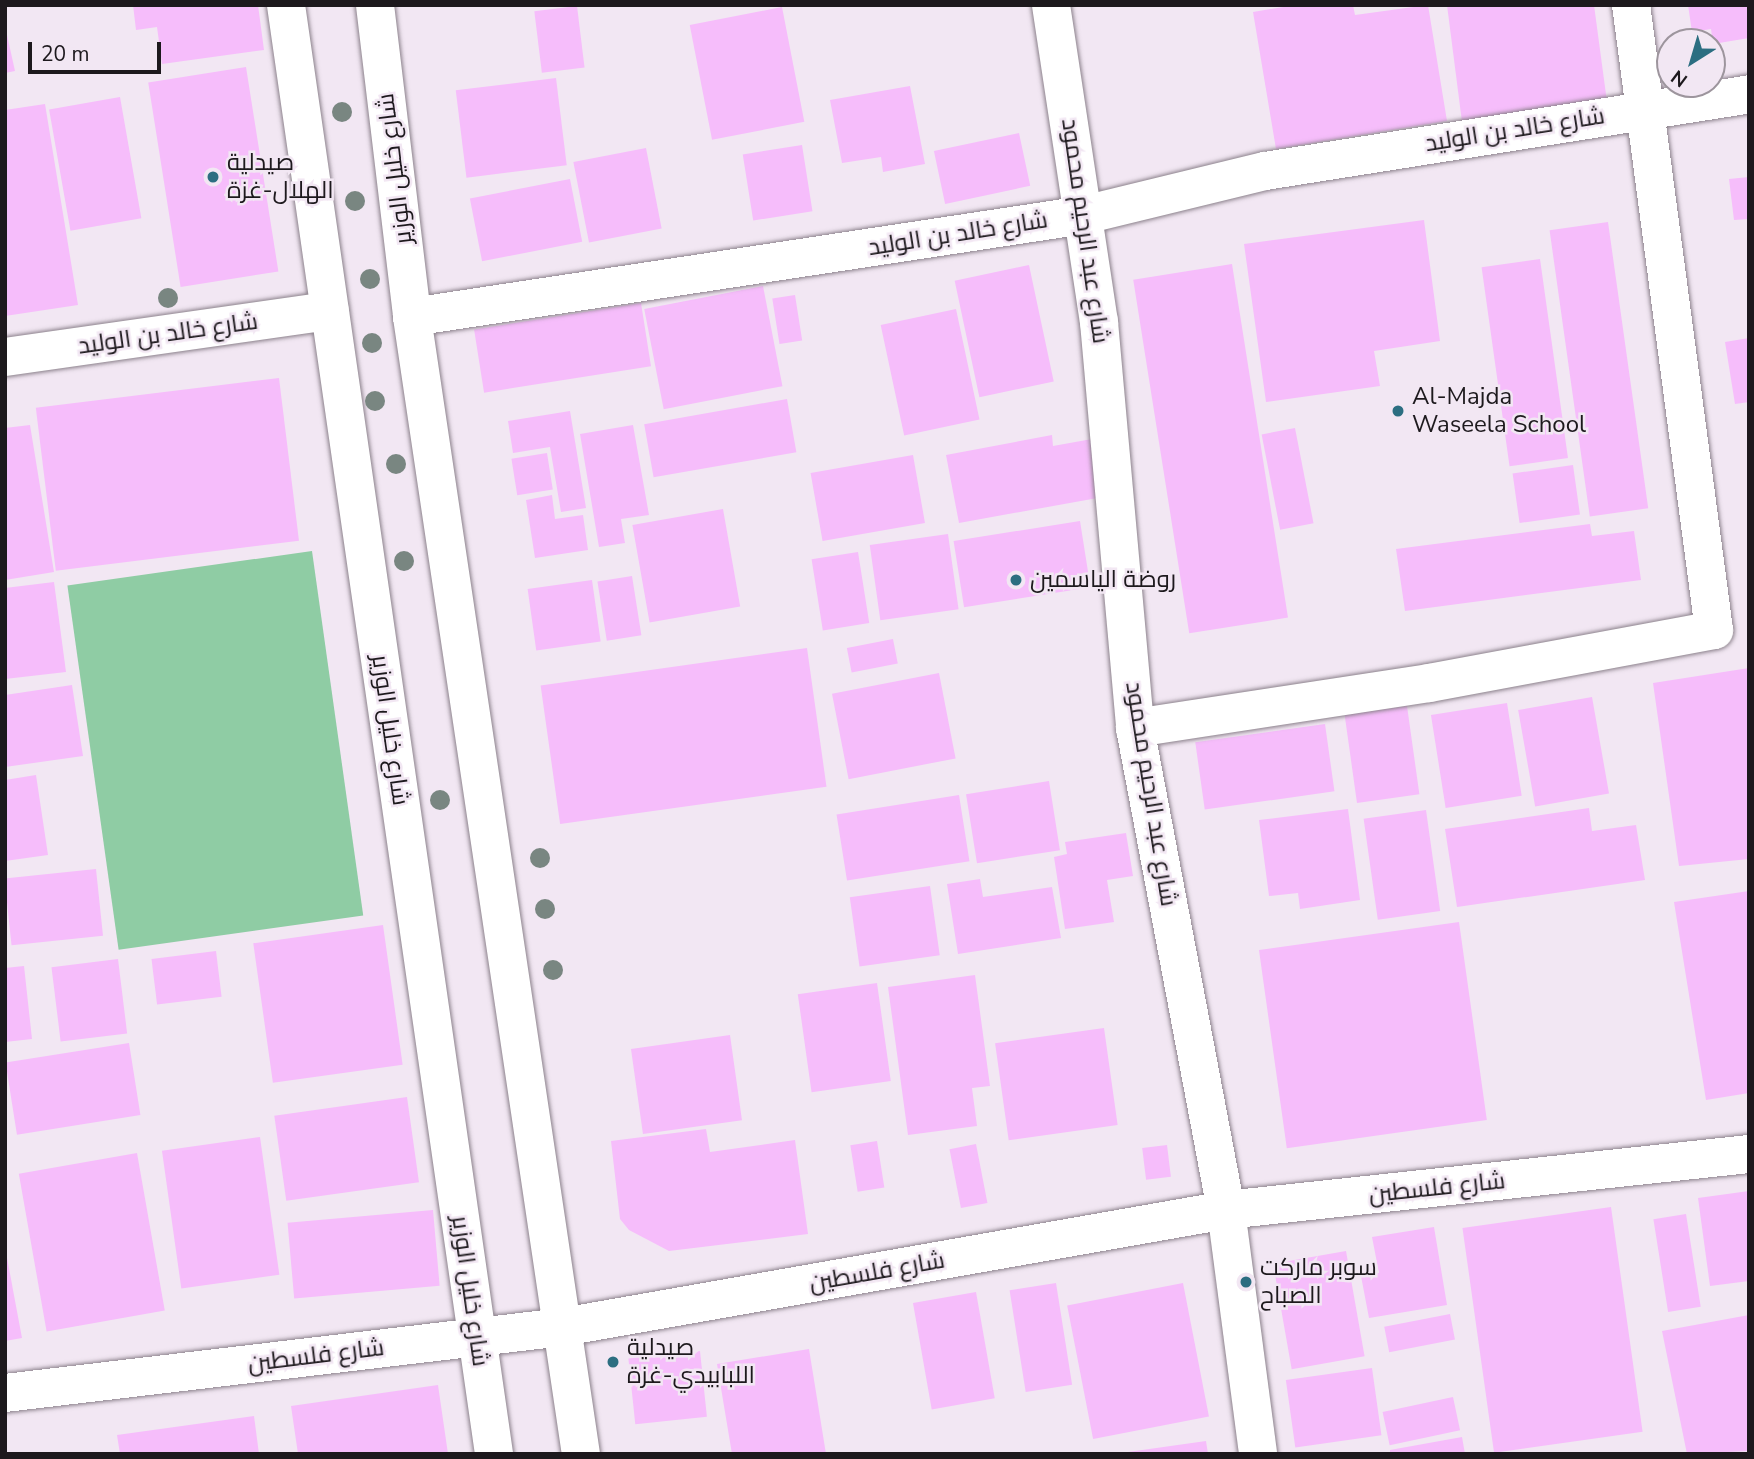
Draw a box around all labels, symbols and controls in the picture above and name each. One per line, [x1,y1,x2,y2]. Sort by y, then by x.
scale bar [32,28,164,72]
north arrow [1656,28,1726,98]
text: 20 m [41,40,90,68]
text: N [1666,64,1693,93]
street label: شارع خليل الوزير [371,92,419,246]
street label: شارع خالد بن الوليد [1423,102,1607,158]
street label: شارع عبد الرحيم محمود [1055,117,1115,345]
place label: صيدلية الهلال-غزة [227,149,334,205]
marker: صيدلية الهلال-غزة [205,169,221,185]
street label: شارع خالد بن الوليد [866,206,1050,262]
street label: شارع خالد بن الوليد [76,307,260,361]
place label: Al-Majda Waseela School [1412,383,1586,439]
marker: Al-Majda Waseela School [1390,403,1406,419]
place label: روضة الياسمين [1030,566,1176,594]
marker: روضة الياسمين [1008,572,1024,588]
street label: شارع خليل الوزير [365,653,415,807]
street label: شارع عبد الرحيم محمود [1119,680,1183,908]
street label: شارع فلسطين [1367,1167,1507,1209]
street label: شارع خليل الوزير [445,1214,495,1368]
street label: شارع فلسطين [807,1246,947,1298]
place label: سوبر ماركت الصباح [1260,1254,1377,1310]
marker: سوبر ماركت الصباح [1238,1274,1254,1290]
street label: شارع فلسطين [246,1333,386,1379]
place label: صيدلية اللبابيدي-غزة [627,1334,755,1390]
marker: صيدلية اللبابيدي-غزة [605,1354,621,1370]

